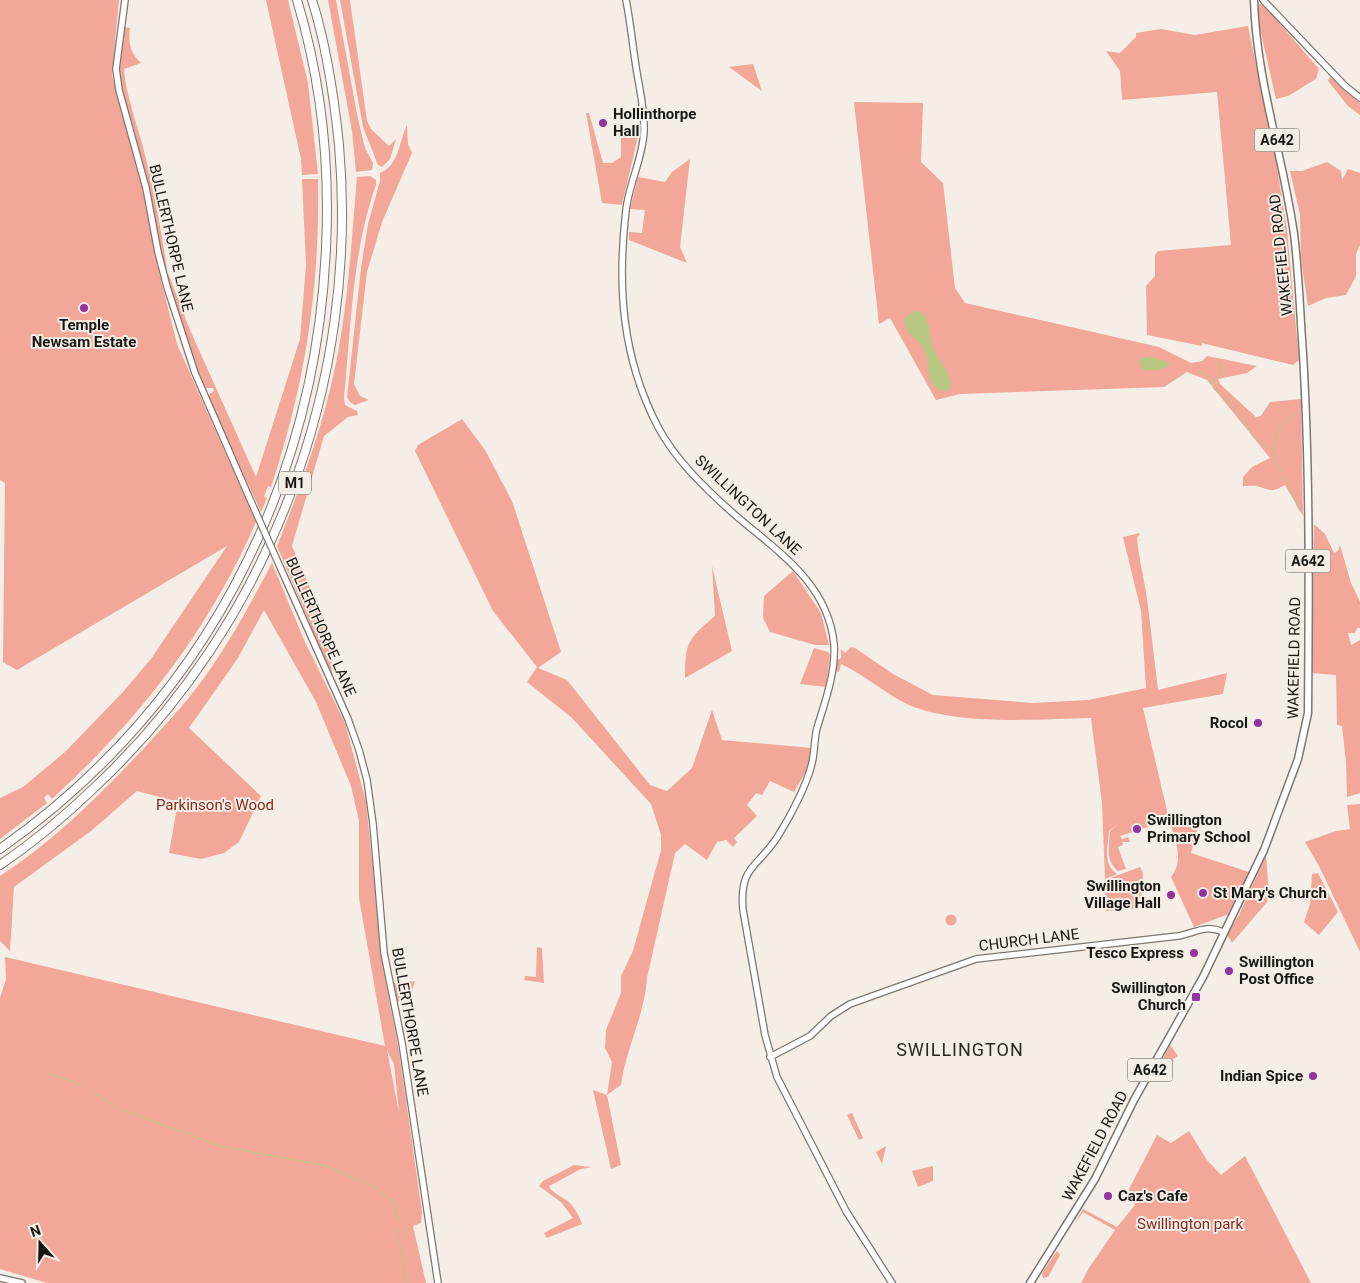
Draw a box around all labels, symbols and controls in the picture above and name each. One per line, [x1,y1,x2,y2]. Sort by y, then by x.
place label: Hollinthorpe Hall [613,105,696,140]
marker: Hollinthorpe Hall [597,117,609,129]
road number: A642 [1254,128,1300,152]
street label: BULLERTHORPE LANE [145,163,197,314]
street label: WAKEFIELD ROAD [1266,193,1296,317]
marker: Temple Newsam Estate [78,302,90,314]
place label: Temple Newsam Estate [32,316,136,351]
street label: SWILLINGTON LANE [691,451,805,559]
road number: M1 [279,472,311,494]
road number: A642 [1286,550,1330,572]
street label: BULLERTHORPE LANE [282,555,360,700]
street label: WAKEFIELD ROAD [1284,597,1304,719]
place label: Rocol [1210,714,1248,732]
marker: Rocol [1252,717,1264,729]
park label: Parkinson's Wood [156,796,274,814]
place label: Swillington Primary School [1147,811,1250,846]
marker: Swillington Primary School [1131,823,1143,835]
place label: Swillington Village Hall [1084,877,1161,912]
place label: St Mary's Church [1213,884,1327,902]
marker: St Mary's Church [1197,887,1209,899]
marker: Swillington Village Hall [1165,889,1177,901]
street label: CHURCH LANE [978,925,1081,955]
place label: Tesco Express [1086,944,1184,962]
street label: BULLERTHORPE LANE [388,946,432,1098]
marker: Tesco Express [1188,947,1200,959]
place label: Swillington Post Office [1239,953,1314,988]
marker: Swillington Post Office [1223,965,1235,977]
place label: Swillington Church [1111,979,1186,1014]
marker: Swillington Church [1190,991,1202,1003]
district label: SWILLINGTON [896,1039,1024,1060]
road number: A642 [1128,1058,1172,1082]
place label: Indian Spice [1220,1067,1303,1085]
marker: Indian Spice [1307,1070,1319,1082]
street label: WAKEFIELD ROAD [1058,1088,1132,1204]
place label: Caz's Cafe [1118,1187,1188,1205]
marker: Caz's Cafe [1102,1190,1114,1202]
park label: Swillington park [1137,1215,1243,1233]
north arrow [15,1218,65,1268]
text: N [28,1222,43,1240]

